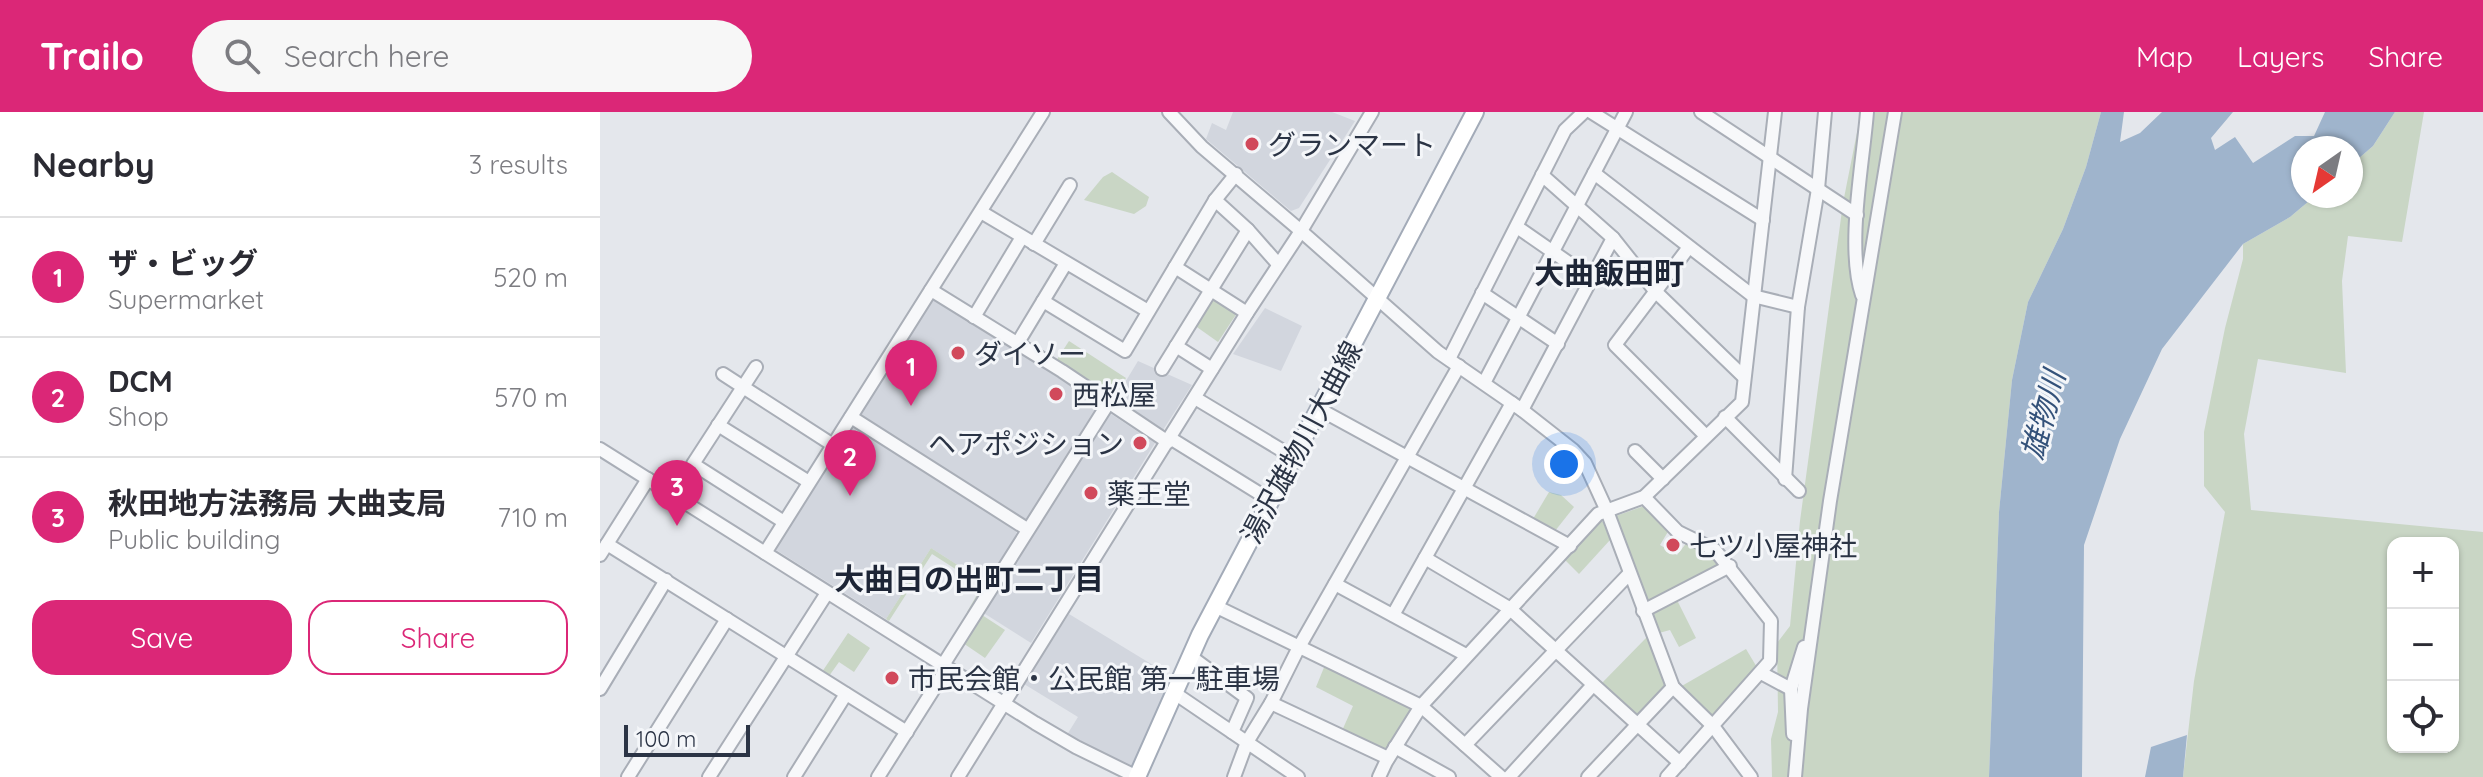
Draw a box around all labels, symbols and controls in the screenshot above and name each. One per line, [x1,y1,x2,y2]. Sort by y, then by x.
search box [192,20,752,92]
text: Trailo [40,32,144,80]
icon: search [220,34,264,78]
text: Search here [284,37,450,75]
text: Map [2136,39,2193,74]
text: Layers [2237,39,2324,74]
text: Share [2368,39,2443,74]
place label: グランマート [1268,127,1436,162]
marker: グランマート [1243,135,1261,153]
north arrow [2291,136,2363,208]
text: Nearby [32,143,155,186]
text: 3 results [469,148,568,181]
text: ザ・ビッグ [108,244,258,282]
district label: 大曲飯田町 [1534,254,1684,292]
text: 1 [53,261,63,294]
text: 520 m [493,261,568,294]
text: Supermarket [108,283,264,316]
street label: 湯沢雄物川大曲線 [1233,335,1369,549]
place label: ダイソー [974,336,1086,371]
pin: 1 [885,340,937,406]
marker: ダイソー [949,344,967,362]
text: DCM [108,362,173,400]
water label: 雄物川 [2013,364,2074,463]
place label: 西松屋 [1072,377,1156,412]
text: 2 [51,381,65,414]
text: 570 m [494,381,568,414]
marker: 西松屋 [1047,385,1065,403]
text: Shop [108,400,169,433]
place label: ヘアポジション [928,426,1124,461]
pin: 2 [824,430,876,496]
marker: ヘアポジション [1131,434,1149,452]
your location [1544,444,1584,484]
pin: 3 [651,460,703,526]
place label: 薬王堂 [1107,476,1191,511]
text: 秋田地方法務局 大曲支局 [108,484,446,522]
marker: 薬王堂 [1082,484,1100,502]
text: 3 [51,501,65,534]
text: 710 m [498,501,568,534]
text: Public building [108,523,280,556]
place label: 七ツ小屋神社 [1689,528,1857,563]
marker: 七ツ小屋神社 [1664,536,1682,554]
map controls [2387,537,2459,753]
button: + [2387,537,2459,609]
district label: 大曲日の出町二丁目 [834,560,1104,598]
button: Save [32,600,292,675]
button: Share [308,600,568,675]
button: − [2387,609,2459,681]
place label: 市民会館・公民館 第一駐車場 [908,661,1280,696]
marker: 市民会館・公民館 第一駐車場 [883,669,901,687]
button: locate [2387,681,2459,753]
scale bar [624,721,750,757]
text: 100 m [636,725,696,753]

